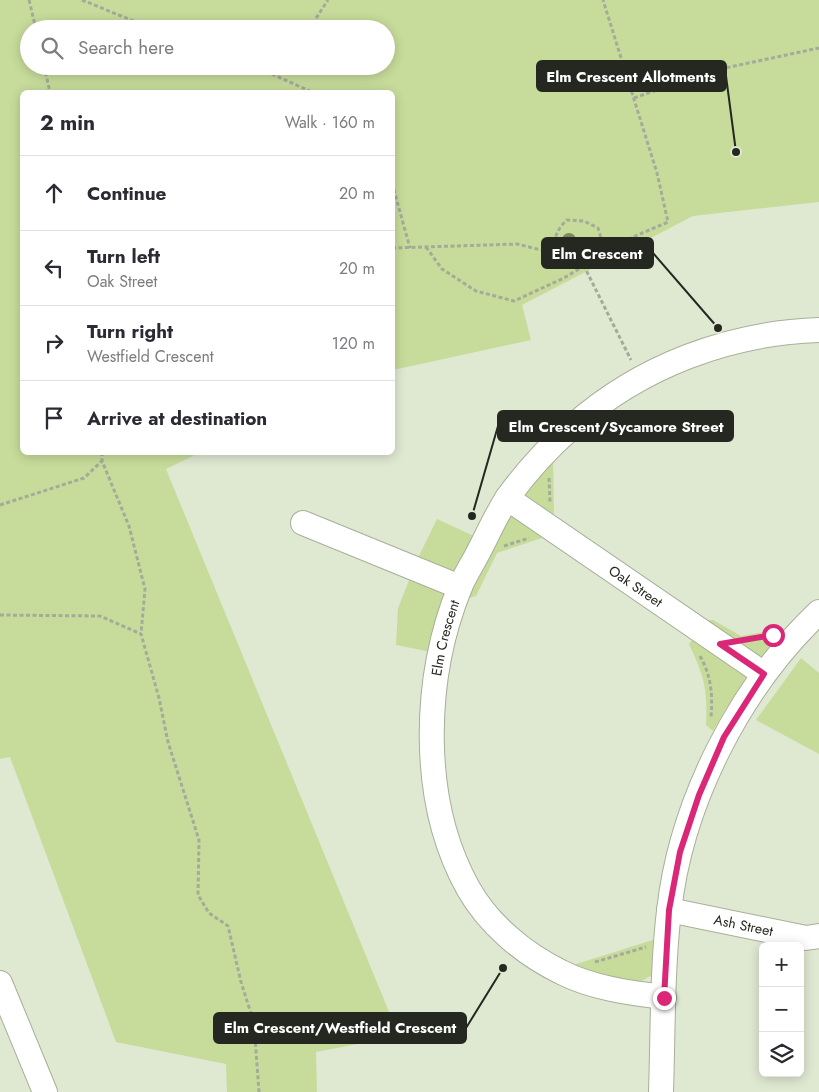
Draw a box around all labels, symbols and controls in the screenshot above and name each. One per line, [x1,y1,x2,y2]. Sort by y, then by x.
search box [20,20,395,75]
icon: search [38,34,66,62]
text: Search here [78,34,174,61]
callout: Elm Crescent Allotments [537,61,726,91]
text: Elm Crescent Allotments [546,66,716,88]
text: 2 min [40,108,95,138]
text: Walk · 160 m [285,111,375,134]
icon: ahead [40,179,68,207]
text: Continue [87,180,166,207]
text: 20 m [339,182,375,205]
callout: Elm Crescent [542,238,653,268]
text: Turn left [87,243,160,270]
text: Elm Crescent [551,243,643,265]
icon: left [40,254,68,282]
text: 20 m [339,257,375,280]
text: Oak Street [87,270,157,293]
text: Turn right [87,318,173,345]
icon: right [40,329,68,357]
text: 120 m [332,332,375,355]
text: Westfield Crescent [87,345,214,368]
icon: arrive [40,404,68,432]
text: Arrive at destination [87,405,267,432]
callout: Elm Crescent/Sycamore Street [498,411,733,441]
text: Elm Crescent/Sycamore Street [509,416,724,438]
street label: Oak Street [605,560,667,612]
street label: Elm Crescent [426,596,465,677]
route start [762,624,785,647]
street label: Ash Street [712,909,775,941]
map controls [759,942,804,1077]
button: + [759,942,804,987]
route end [653,987,676,1010]
button: − [759,987,804,1032]
callout: Elm Crescent/Westfield Crescent [214,1013,466,1043]
text: Elm Crescent/Westfield Crescent [224,1017,457,1039]
button: layers [759,1032,804,1077]

